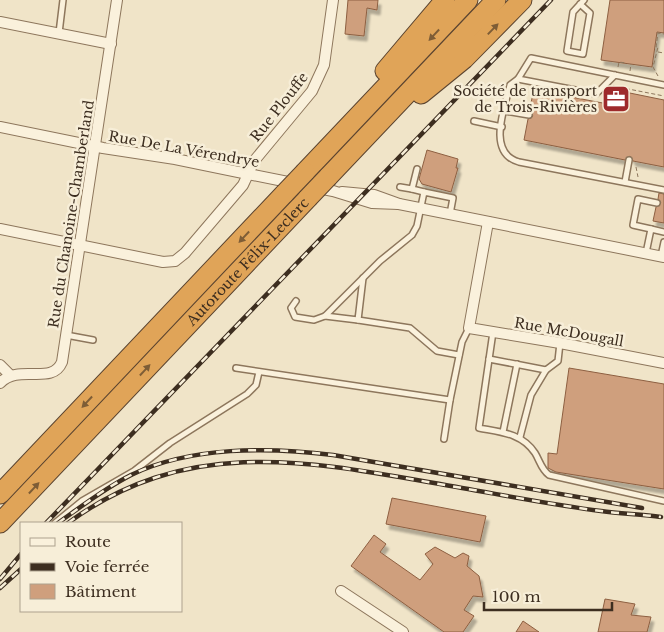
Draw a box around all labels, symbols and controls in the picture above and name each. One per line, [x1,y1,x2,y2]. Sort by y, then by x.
one-way arrow [487,24,499,36]
one-way arrow [428,29,440,41]
street label: Rue Plouffe [246,69,312,145]
place label: Société de transport de Trois-Rivières [453,82,598,116]
office icon: Société de transport de Trois-Rivières [601,84,631,114]
street label: Rue du Chanoine-Chamberland [44,98,98,329]
street label: Rue De La Vérendrye [107,127,261,171]
street label: Autoroute Félix-Leclerc [182,193,313,330]
one-way arrow [238,230,250,242]
street label: Rue McDougall [513,313,626,351]
one-way arrow [139,364,151,376]
one-way arrow [81,396,93,408]
one-way arrow [28,482,40,494]
legend [20,522,182,612]
text: Route [65,532,111,551]
text: Voie ferrée [64,557,149,576]
scale bar [484,580,612,612]
text: Bâtiment [65,582,137,601]
text: 100 m [492,587,541,606]

